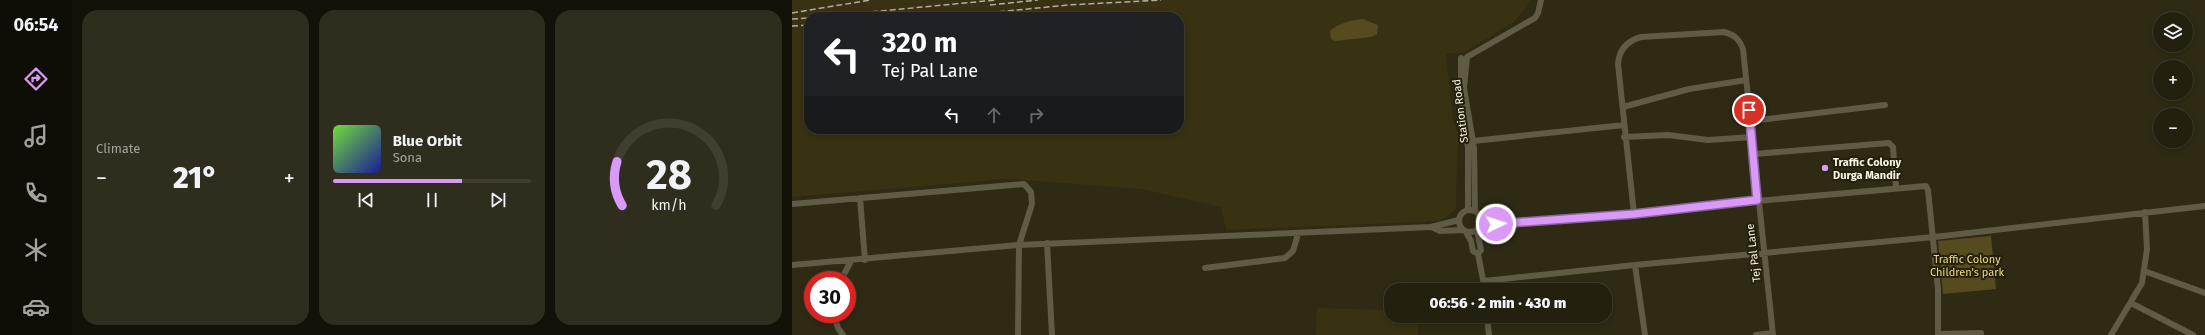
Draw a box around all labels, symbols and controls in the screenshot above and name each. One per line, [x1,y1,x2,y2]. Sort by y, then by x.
map controls [2153,12,2193,148]
button: layers [2153,12,2193,52]
text: 06:54 [14,14,58,36]
text: 320 m [882,26,957,59]
icon: left [816,28,868,80]
text: Tej Pal Lane [882,60,978,82]
button: + [2153,60,2193,100]
icon: directions [22,65,50,93]
street label: Station Road [1450,78,1471,144]
pin [1732,93,1766,127]
icon: arrive [1738,99,1760,121]
icon: left [941,104,963,126]
icon: ahead [983,104,1005,126]
icon: right [1025,104,1047,126]
button: − [2153,108,2193,148]
icon: music [22,122,50,150]
text: Blue Orbit [393,132,462,150]
text: Climate [96,141,140,156]
text: 28 [646,149,691,199]
text: Sona [393,150,422,165]
place label: Traffic Colony Durga Mandir [1833,156,1901,182]
text: 21° [173,160,218,196]
marker: Traffic Colony Durga Mandir [1820,163,1830,173]
text: − [96,165,107,192]
text: + [284,165,295,192]
icon: phone [22,179,50,207]
icon: previous [355,189,377,211]
icon: pause [421,189,443,211]
icon: next [487,189,509,211]
text: km/h [651,196,686,213]
position arrow [1475,203,1517,245]
street label: Tej Pal Lane [1743,223,1764,283]
icon: climate [22,236,50,264]
park label: Traffic Colony Children's park [1930,253,2004,279]
speed limit sign: 30 [804,271,856,323]
icon: car [22,293,50,321]
text: 06:56 · 2 min · 430 m [1430,294,1566,312]

